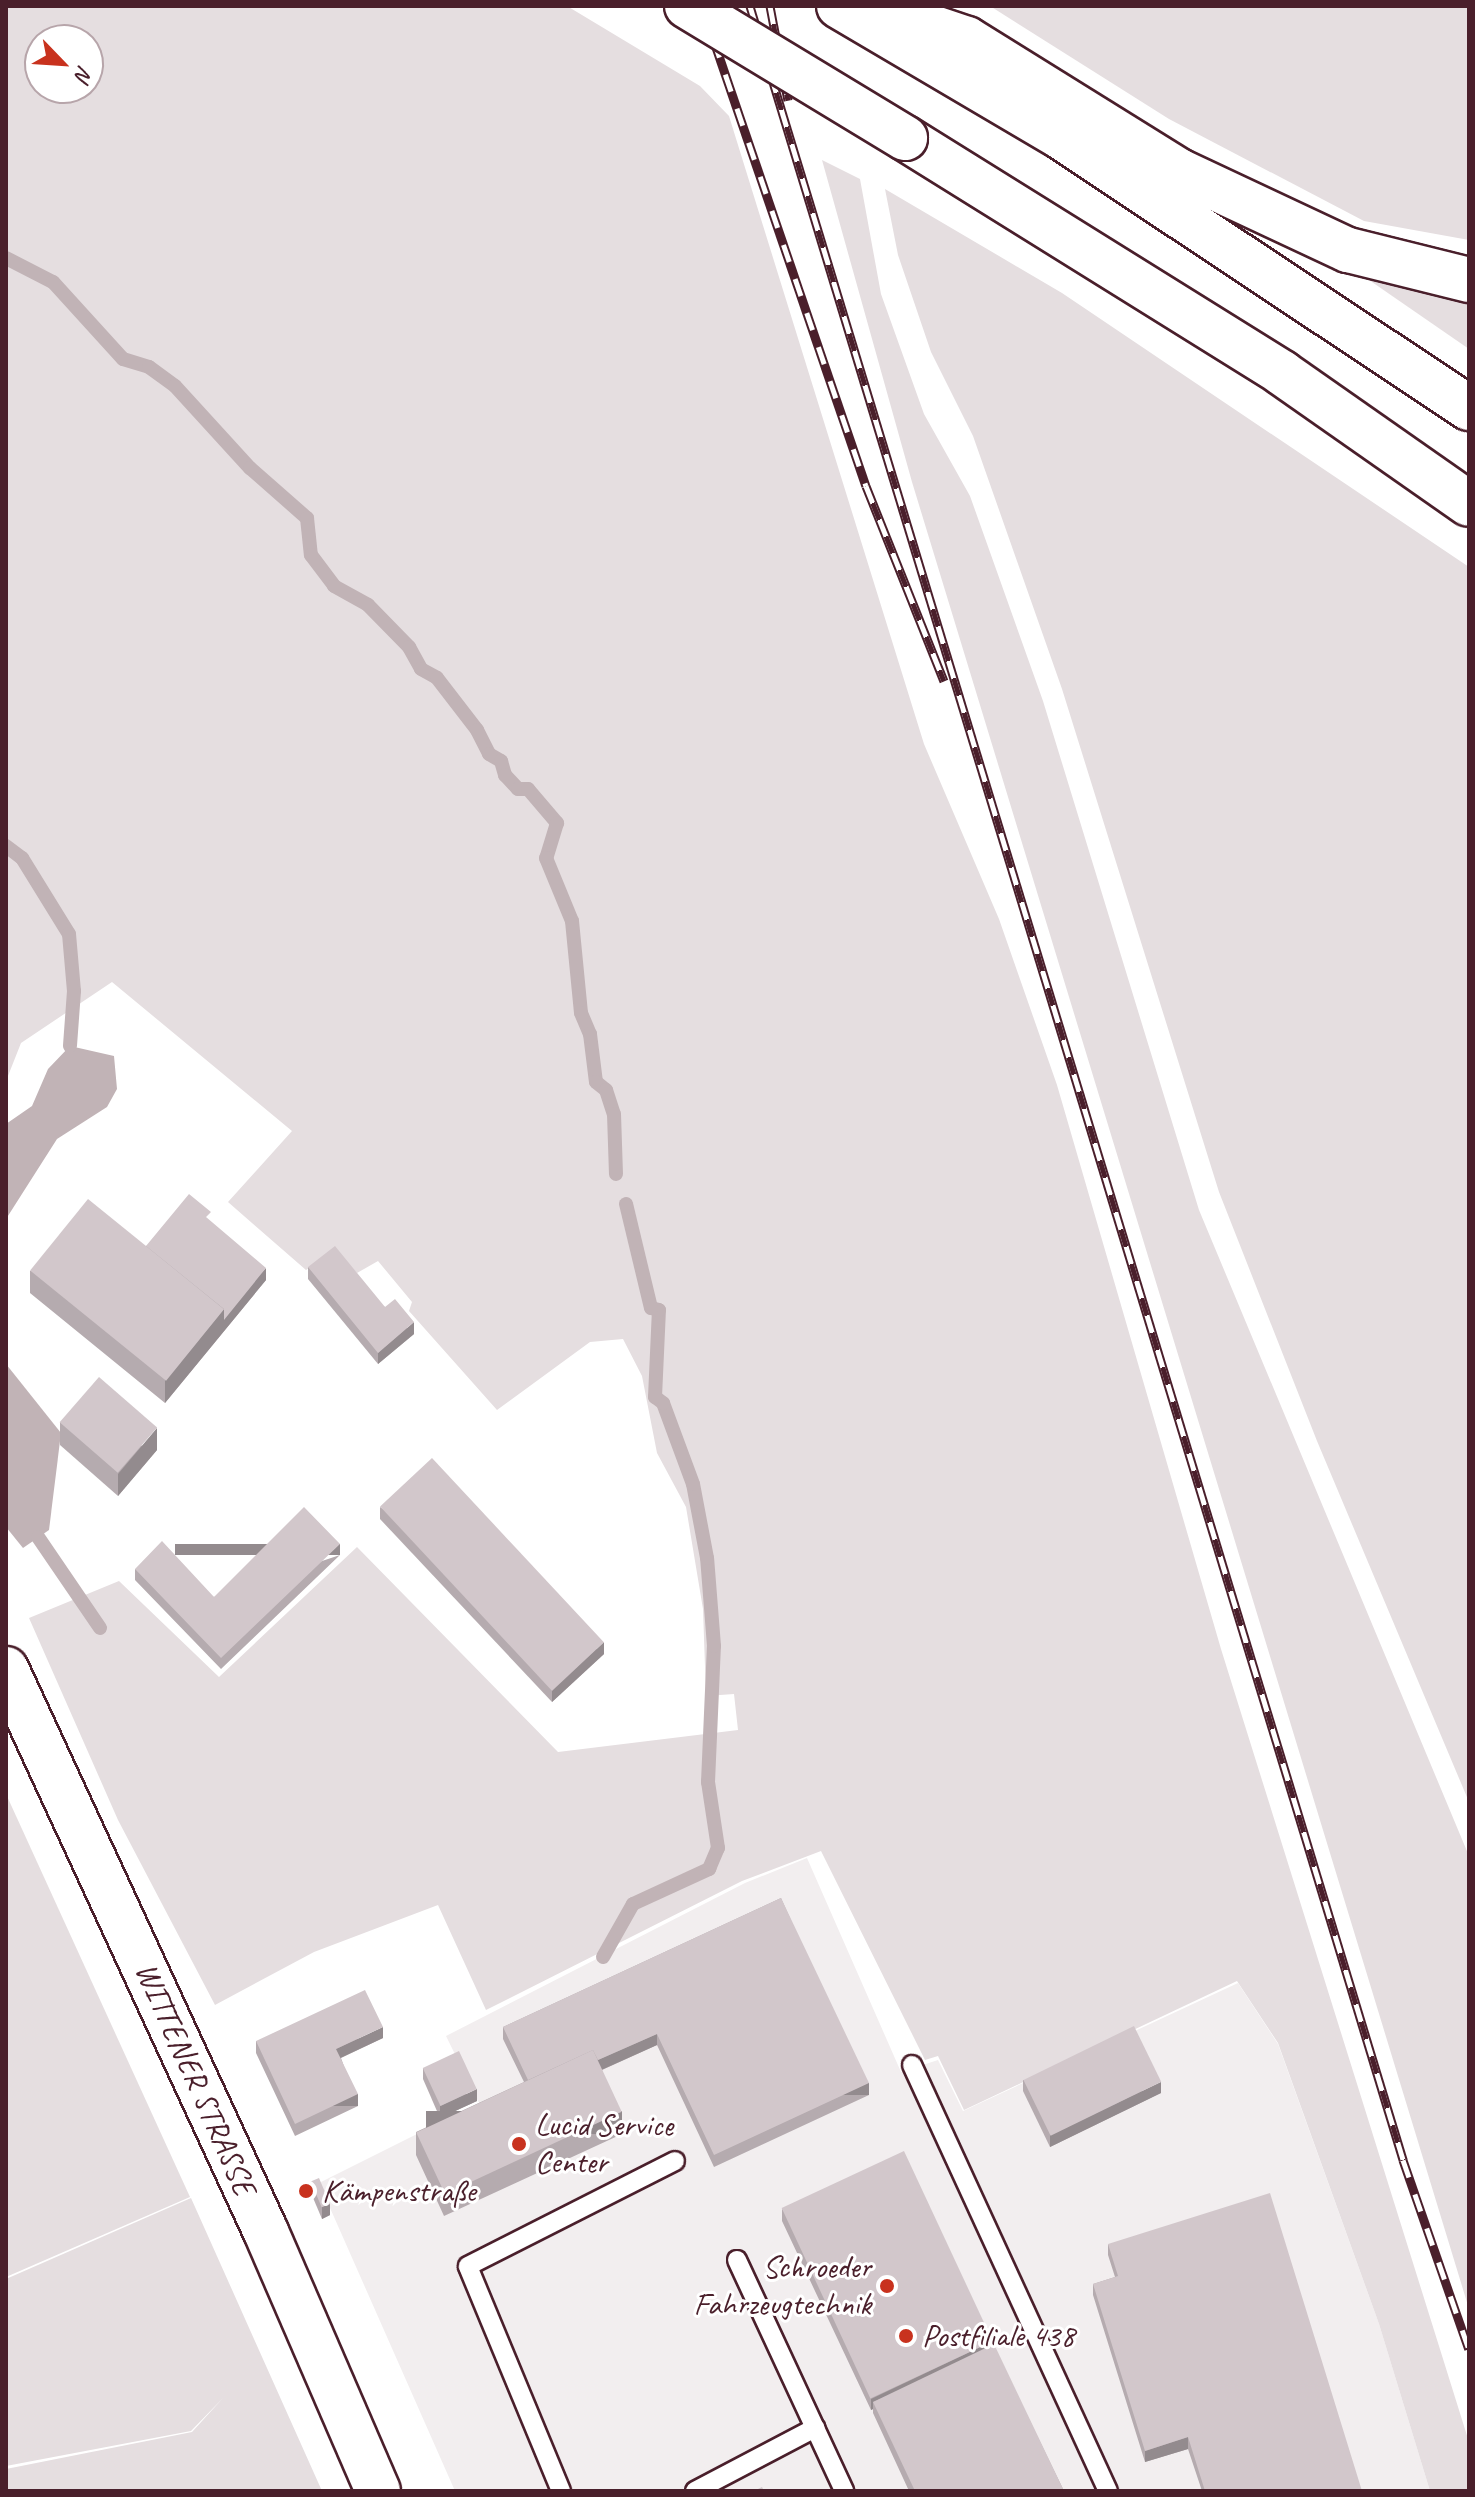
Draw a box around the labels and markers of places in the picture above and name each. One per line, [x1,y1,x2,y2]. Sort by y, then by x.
place label: Lucid Service Center [535,2107,673,2182]
marker: Lucid Service Center [510,2135,528,2153]
place label: Kämpenstraße [322,2172,476,2210]
marker: Kämpenstraße [297,2182,315,2200]
place label: Schroeder Fahrzeugtechnik [694,2249,871,2324]
marker: Schroeder Fahrzeugtechnik [878,2277,896,2295]
place label: Postfiliale 438 [922,2317,1075,2355]
marker: Postfiliale 438 [897,2327,915,2345]

